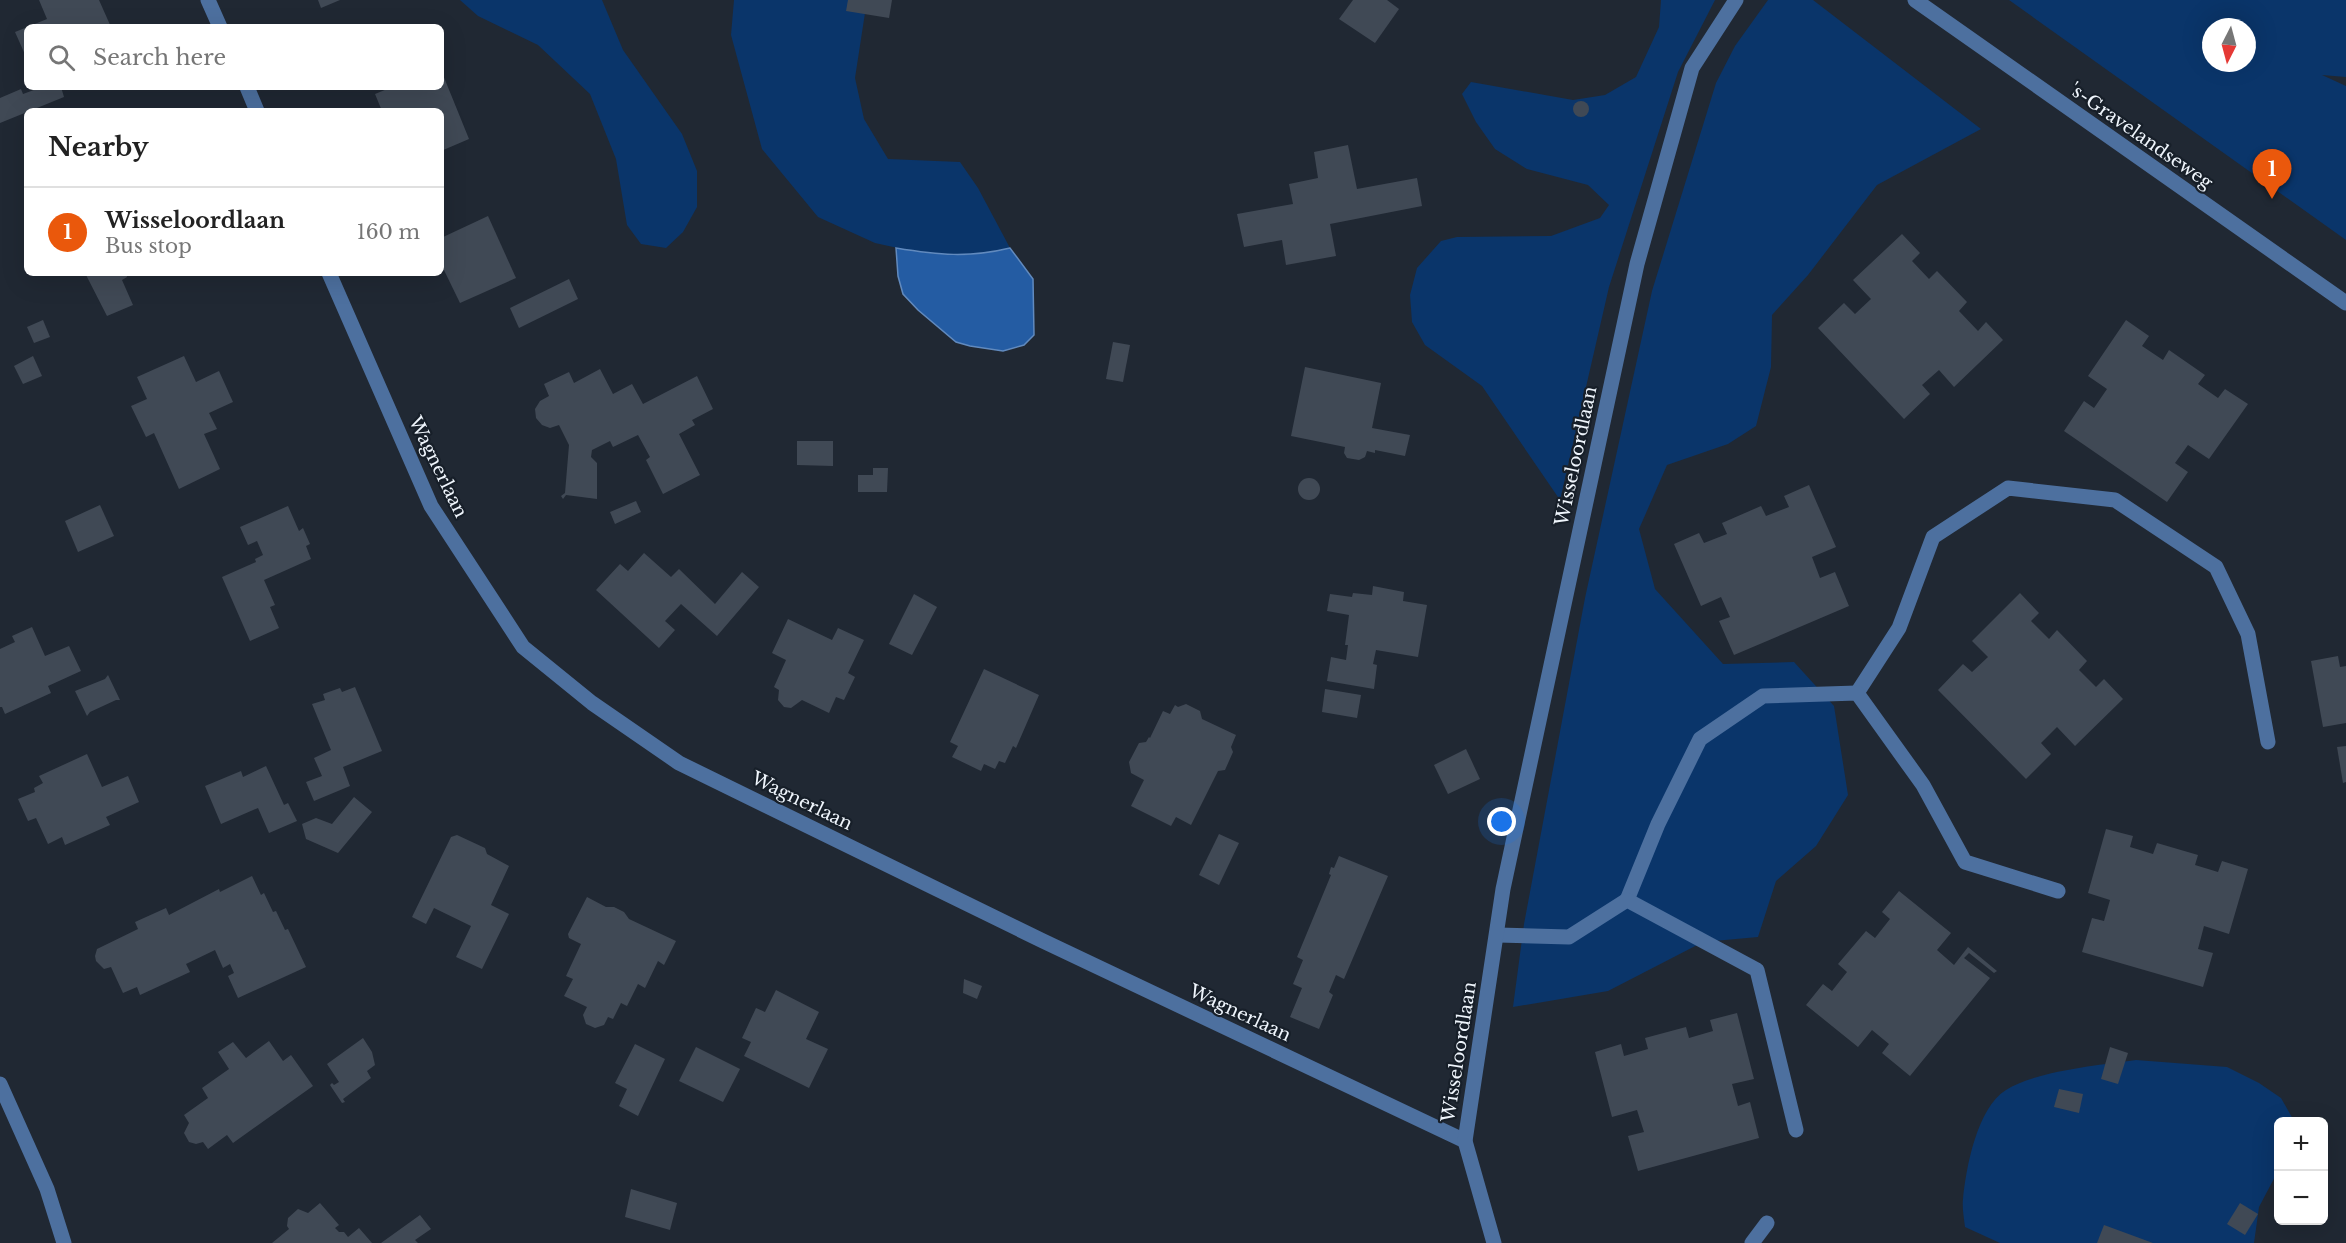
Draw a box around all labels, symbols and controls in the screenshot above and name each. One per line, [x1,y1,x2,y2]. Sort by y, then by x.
north arrow [2202,18,2256,72]
search box [24,24,444,90]
icon: search [45,41,78,74]
text: Search here [93,44,226,71]
street label: 's-Gravelandseweg [2065,78,2217,194]
text: Nearby [48,131,149,163]
pin: 1 [2252,150,2292,199]
text: Wisseloordlaan [105,207,285,234]
text: 1 [63,220,72,244]
text: 160 m [357,220,420,244]
text: Bus stop [105,234,192,258]
street label: Wisseloordlaan [1550,384,1602,529]
street label: Wagnerlaan [404,412,472,521]
street label: Wagnerlaan [747,767,856,835]
your location [1487,807,1516,836]
street label: Wagnerlaan [1185,979,1294,1046]
street label: Wisseloordlaan [1437,980,1481,1125]
map controls [2274,1117,2328,1225]
button: + [2274,1117,2328,1171]
button: − [2274,1171,2328,1225]

